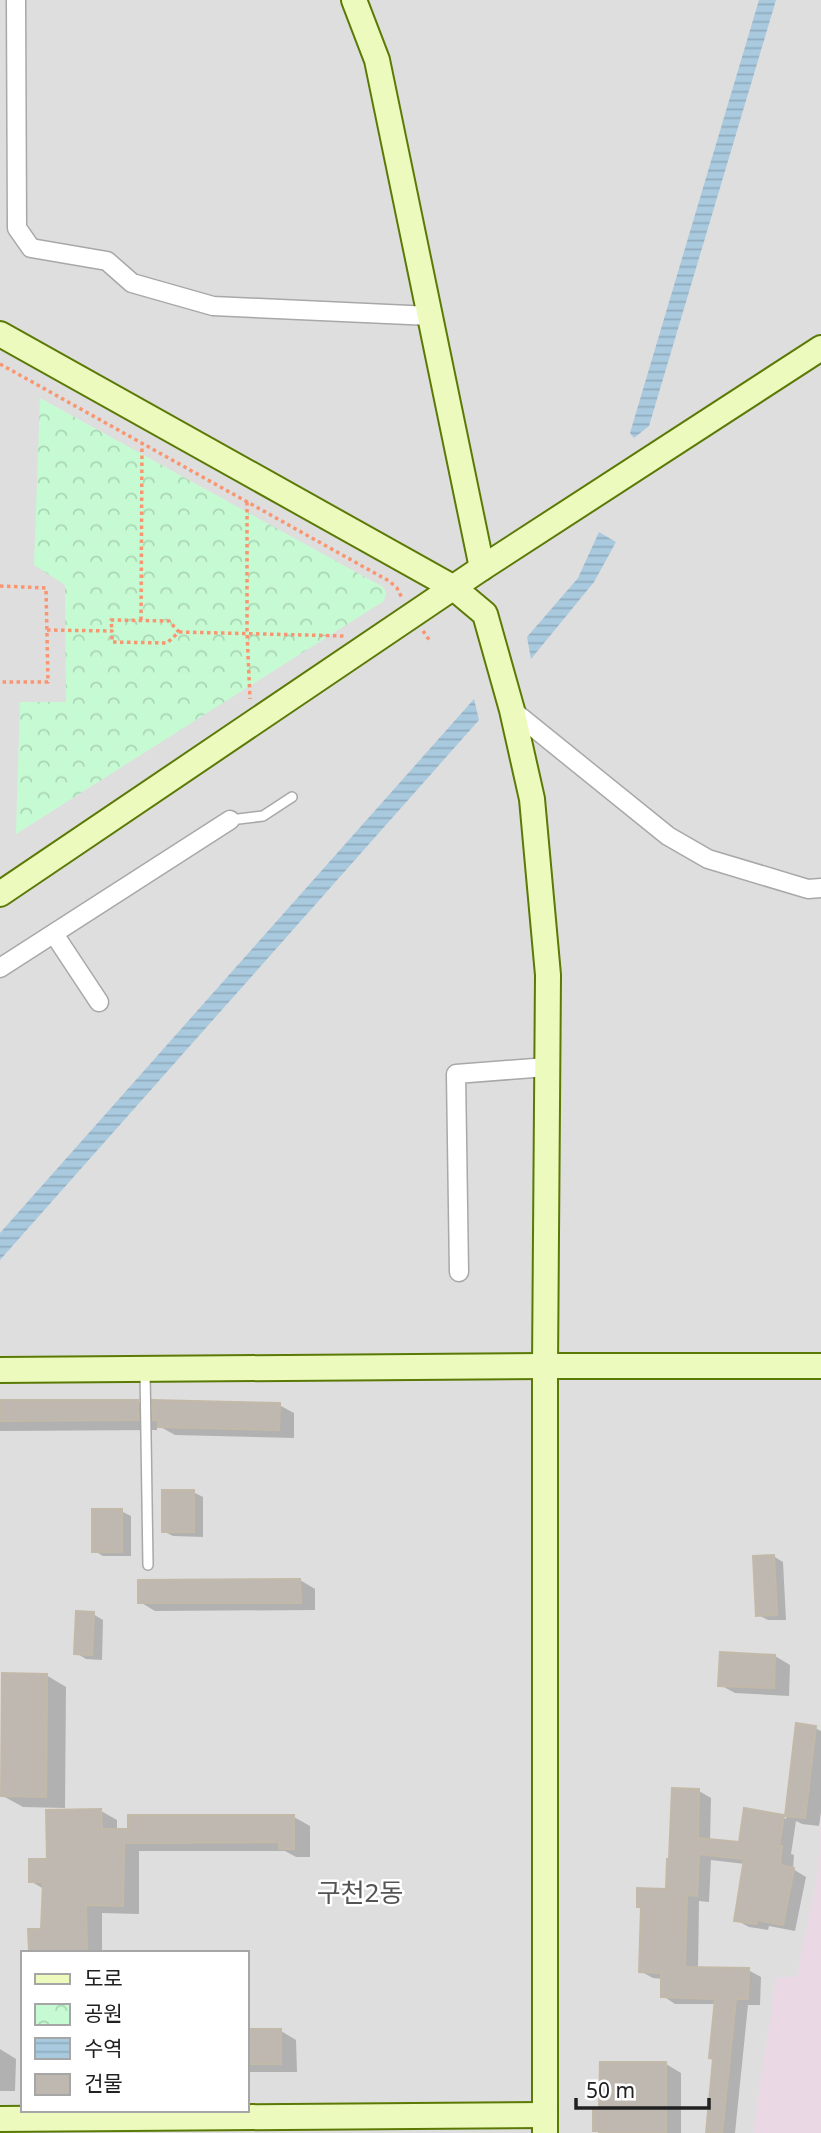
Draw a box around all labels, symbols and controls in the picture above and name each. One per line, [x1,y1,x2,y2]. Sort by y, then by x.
district label: 구천2동 [317,1874,403,1910]
legend [21,1951,248,2112]
text: 도로 [84,1964,123,1992]
text: 공원 [84,1999,123,2027]
text: 수역 [84,2034,123,2062]
scale bar [576,2066,709,2110]
text: 건물 [84,2069,123,2097]
text: 50 m [586,2076,635,2104]

